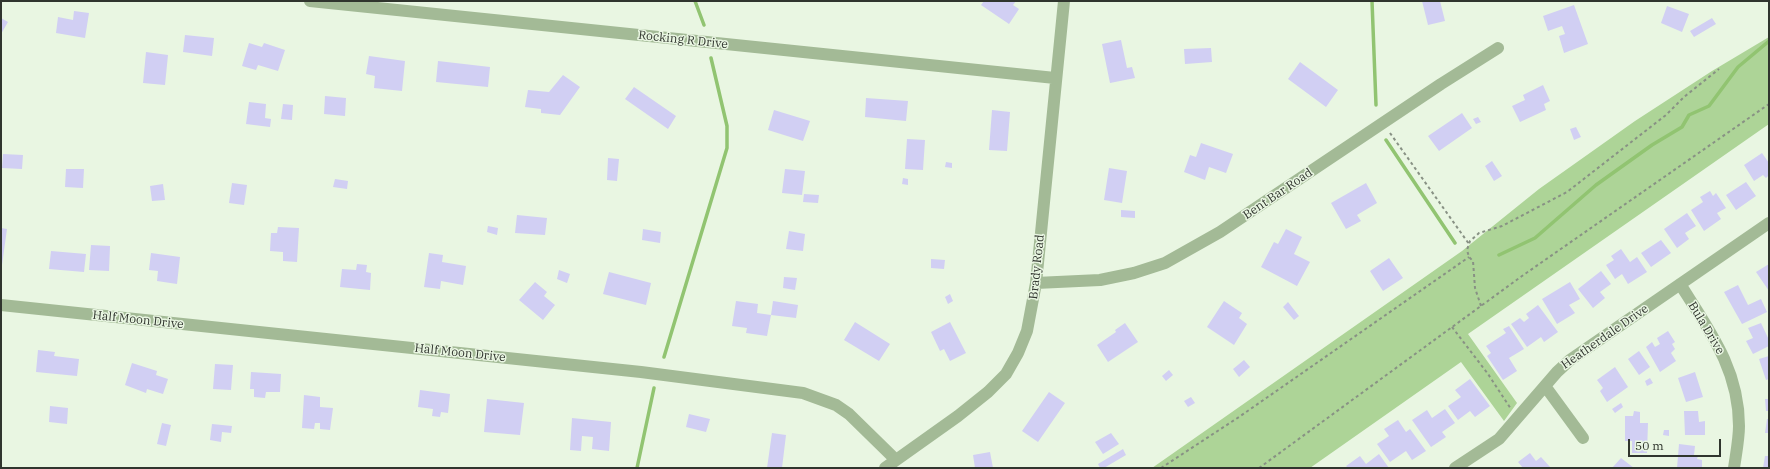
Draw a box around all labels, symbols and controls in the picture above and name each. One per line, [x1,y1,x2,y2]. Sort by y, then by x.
street label: Rocking R Drive [638,28,728,52]
street label: Bent Bar Road [1241,166,1315,222]
street label: Brady Road [1026,234,1048,300]
street label: Bula Drive [1685,299,1727,357]
street label: Heatherdale Drive [1559,302,1651,372]
street label: Half Moon Drive [92,308,184,332]
street label: Half Moon Drive [414,341,506,365]
scale bar [1630,431,1723,457]
text: 50 m [1635,438,1664,453]

